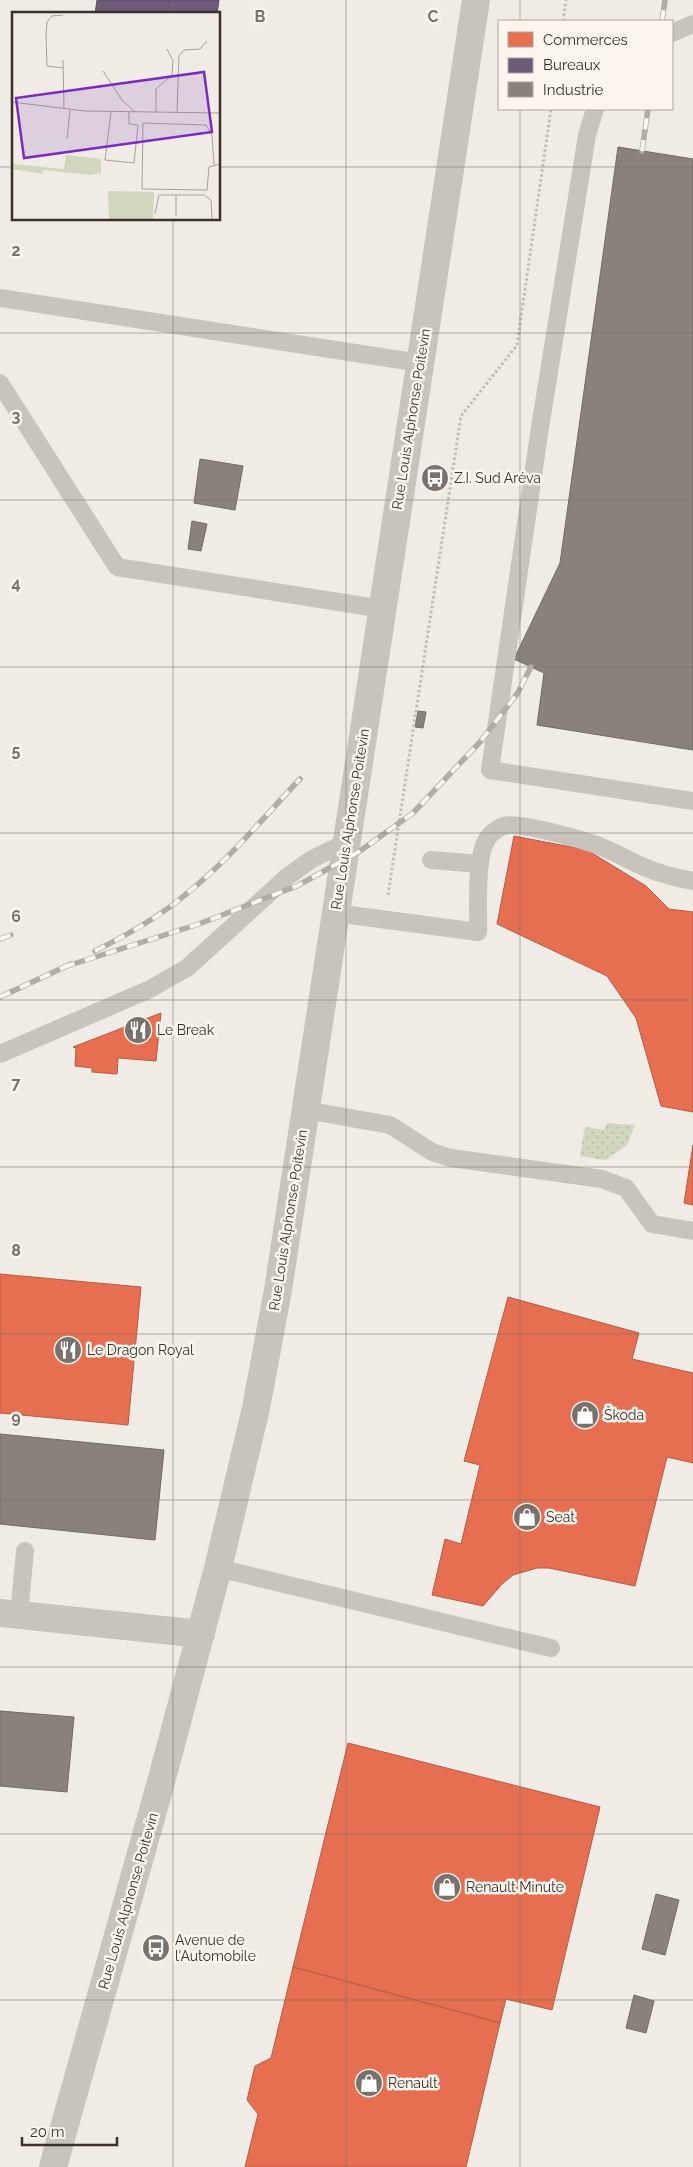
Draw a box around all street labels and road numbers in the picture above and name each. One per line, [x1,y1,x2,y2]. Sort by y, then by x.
street label: Rue Louis Alphonse Poitevin [389,327,433,511]
street label: Rue Louis Alphonse Poitevin [328,727,372,911]
street label: Rue Louis Alphonse Poitevin [266,1128,310,1312]
street label: Rue Louis Alphonse Poitevin [95,1811,161,1991]

